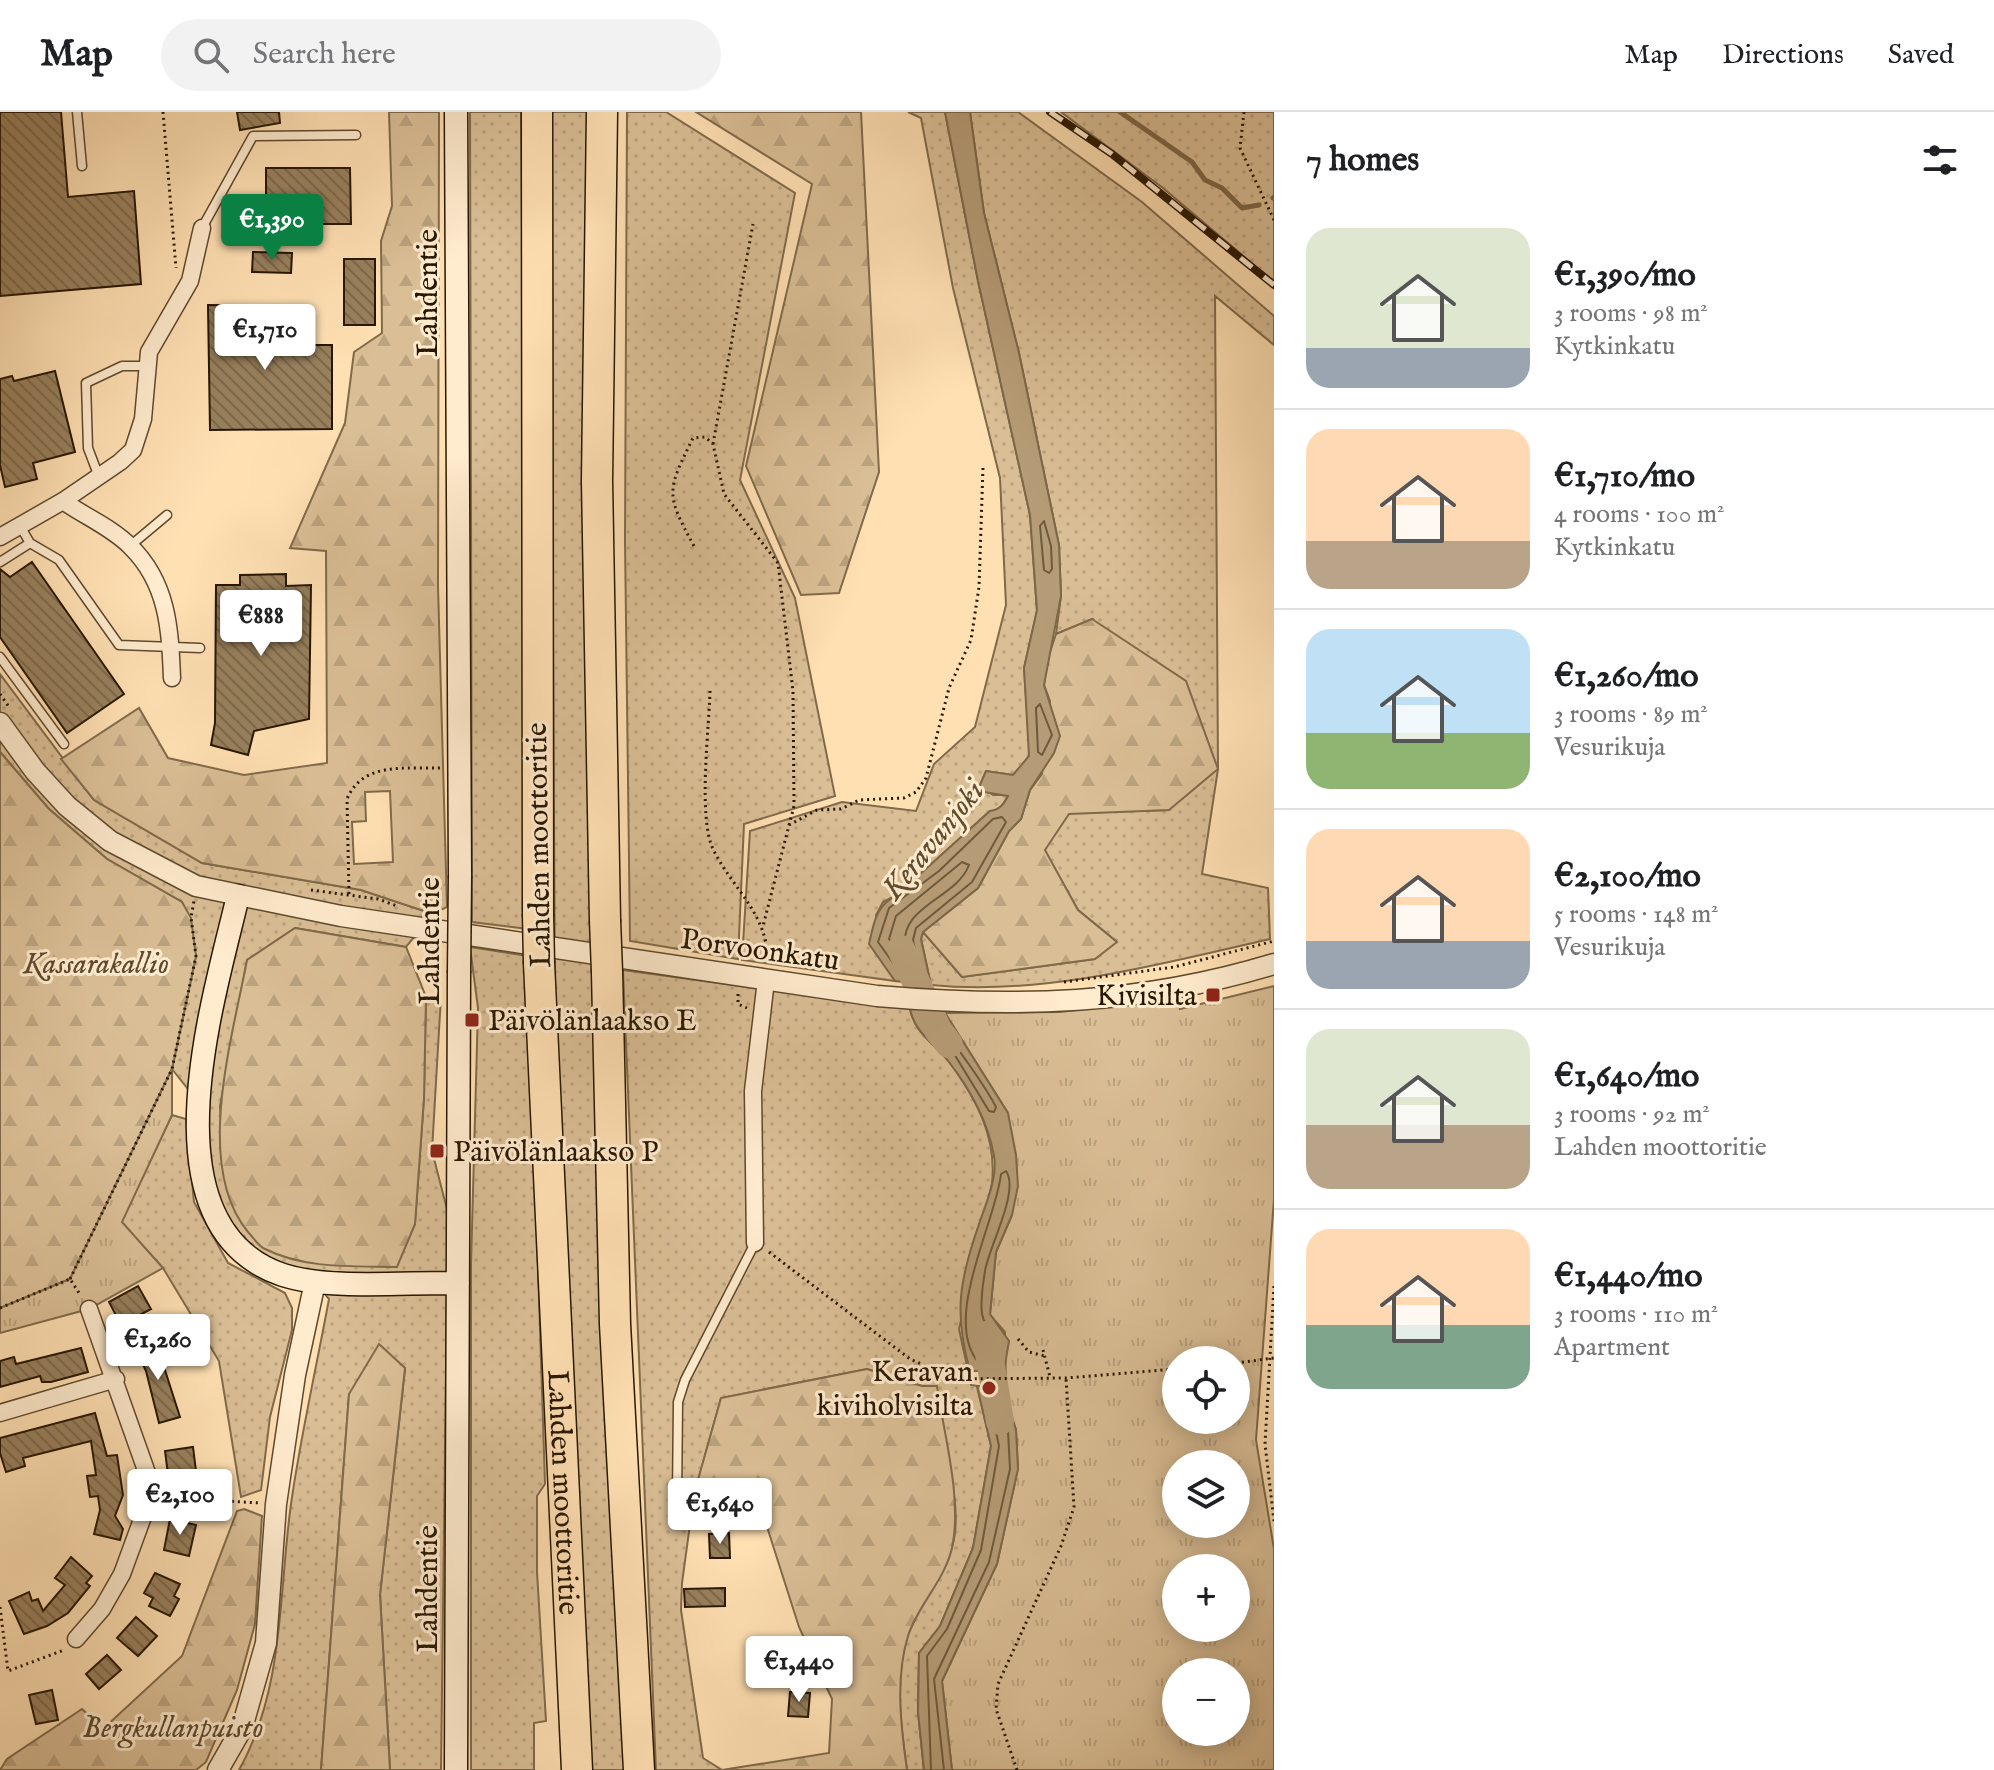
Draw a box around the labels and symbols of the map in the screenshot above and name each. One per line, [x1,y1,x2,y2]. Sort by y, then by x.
pin: €1,390 [207,194,337,262]
street label: Lahdentie [410,229,448,357]
pin: €1,710 [200,304,330,372]
pin: €888 [214,590,308,658]
street label: Lahden moottoritie [519,722,561,968]
water label: Keravanjoki [873,771,996,910]
street label: Lahdentie [412,877,450,1005]
street label: Porvoonkatu [678,921,842,981]
park label: Kassarakallio [22,946,169,984]
place label: Kivisilta [1096,978,1197,1016]
marker: Kivisilta [1204,986,1222,1004]
place label: Päivölänlaakso E [488,1003,697,1041]
marker: Päivölänlaakso E [463,1011,481,1029]
place label: Päivölänlaakso P [453,1134,658,1172]
marker: Päivölänlaakso P [428,1142,446,1160]
pin: €1,260 [93,1314,223,1382]
place label: Keravan kiviholvisilta [817,1354,973,1426]
street label: Lahden moottoritie [537,1369,587,1616]
marker: Keravan kiviholvisilta [980,1379,998,1397]
pin: €2,100 [115,1469,245,1537]
pin: €1,640 [655,1478,785,1546]
street label: Lahdentie [410,1525,448,1653]
pin: €1,440 [734,1636,864,1704]
park label: Bergkullanpuisto [83,1710,263,1748]

